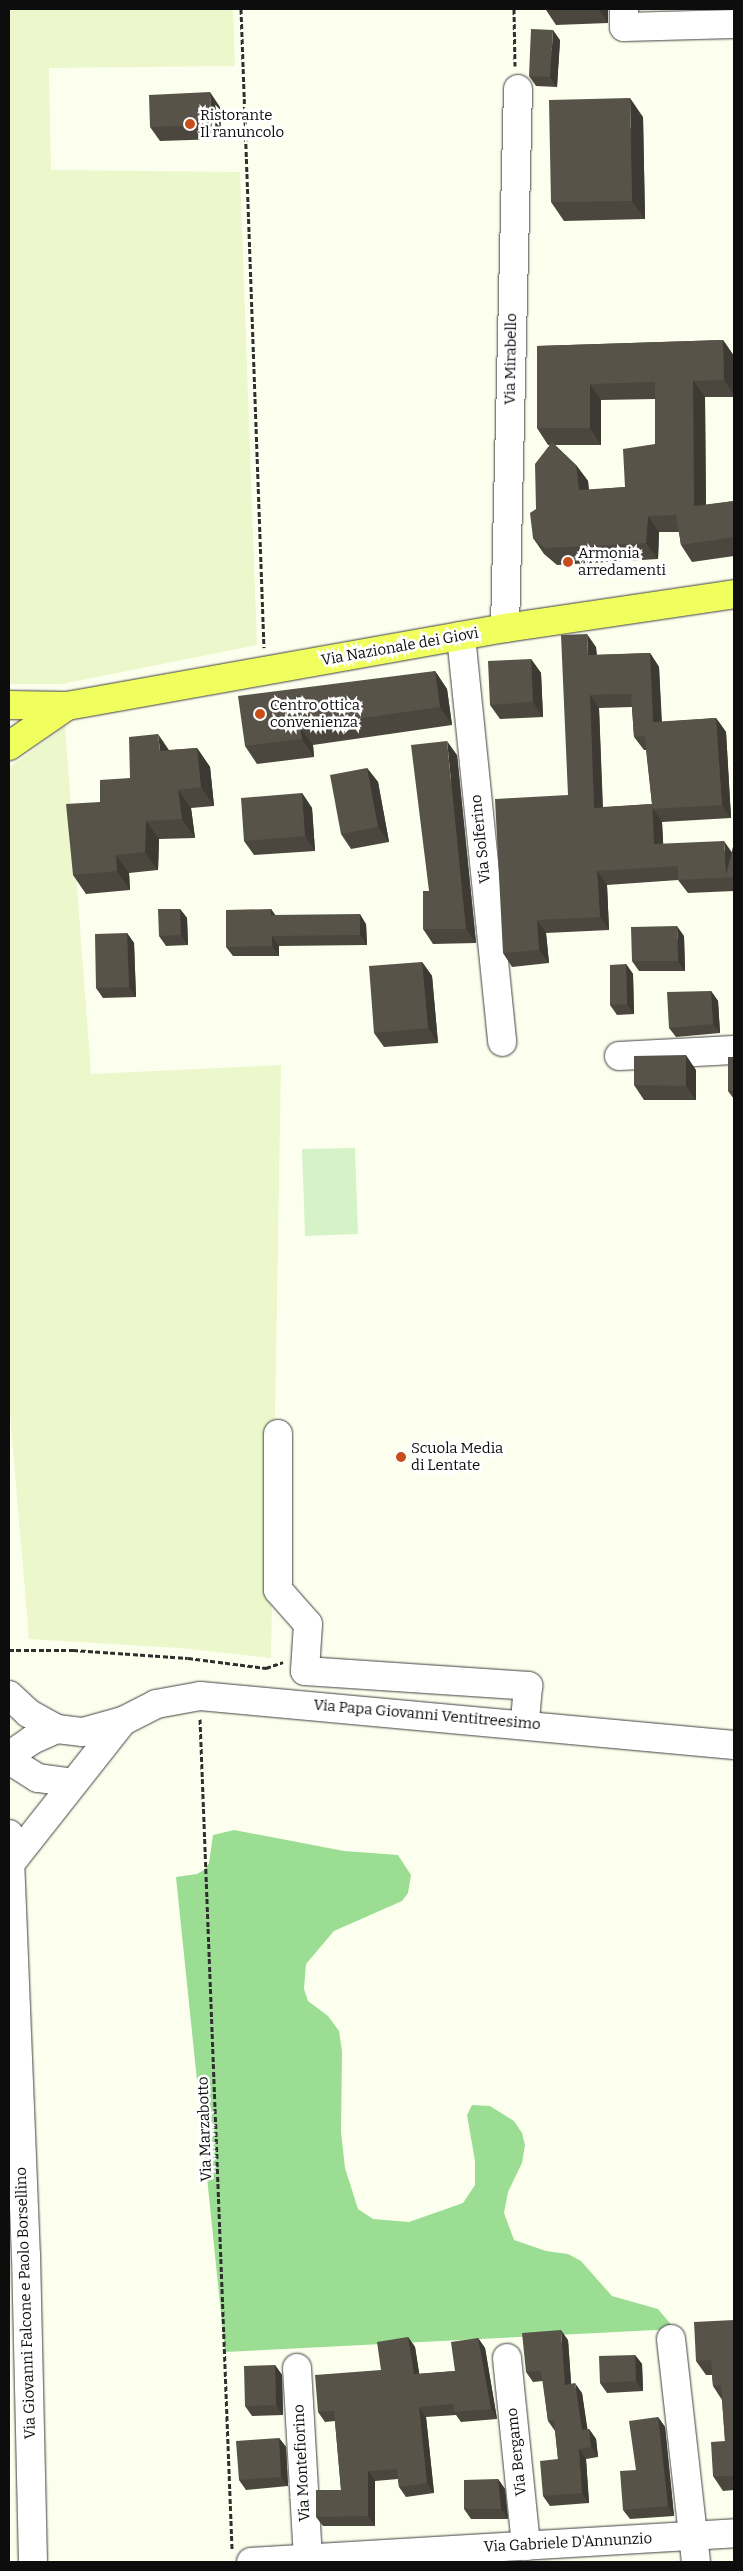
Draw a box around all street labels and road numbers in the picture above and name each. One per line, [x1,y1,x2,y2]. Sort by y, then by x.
street label: Via Mirabello [501,313,521,405]
street label: Via Nazionale dei Giovi [320,624,480,670]
street label: Via Solferino [467,794,495,884]
street label: Via Papa Giovanni Ventitreesimo [313,1696,541,1734]
street label: Via Marzabotto [194,2076,216,2182]
street label: Via Giovanni Falcone e Paolo Borsellino [12,2167,40,2439]
street label: Via Montefiorino [290,2404,314,2522]
street label: Via Bergamo [503,2407,531,2497]
street label: Via Gabriele D'Annunzio [483,2530,653,2556]

